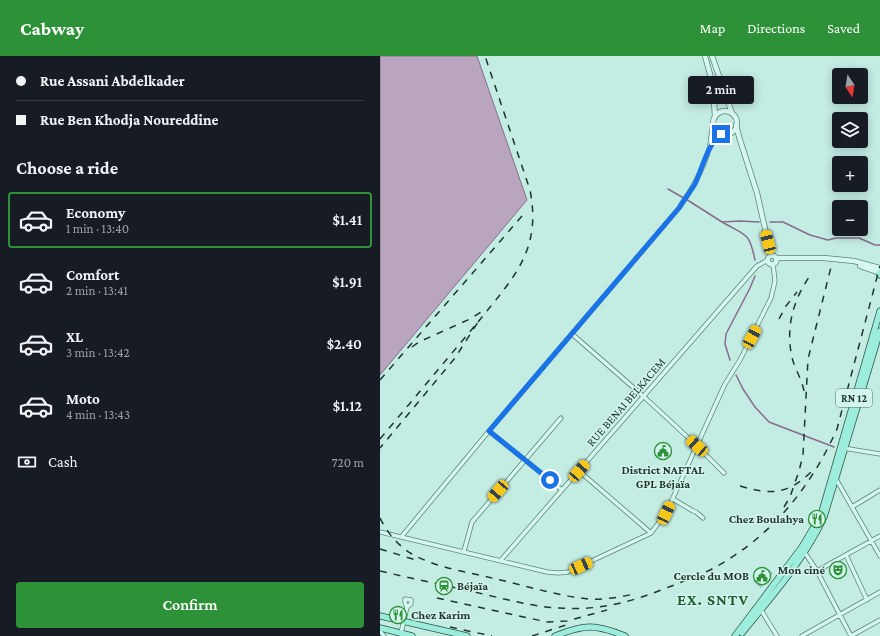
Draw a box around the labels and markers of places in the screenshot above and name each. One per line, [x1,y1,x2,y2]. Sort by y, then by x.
public building icon: District NAFTAL GPL Béjaïa [653,441,673,461]
place label: District NAFTAL GPL Béjaïa [621,463,705,491]
restaurant icon: Chez Boulahya [807,509,827,529]
place label: Chez Boulahya [729,512,804,526]
theatre icon: Mon ciné [828,560,848,580]
place label: Mon ciné [778,563,825,577]
public building icon: Cercle du MOB [752,566,772,586]
place label: Cercle du MOB [674,569,749,583]
station icon: Béjaïa [434,576,454,596]
place label: Béjaïa [457,579,488,593]
restaurant icon: Chez Karim [388,605,408,625]
place label: Chez Karim [411,608,471,622]

